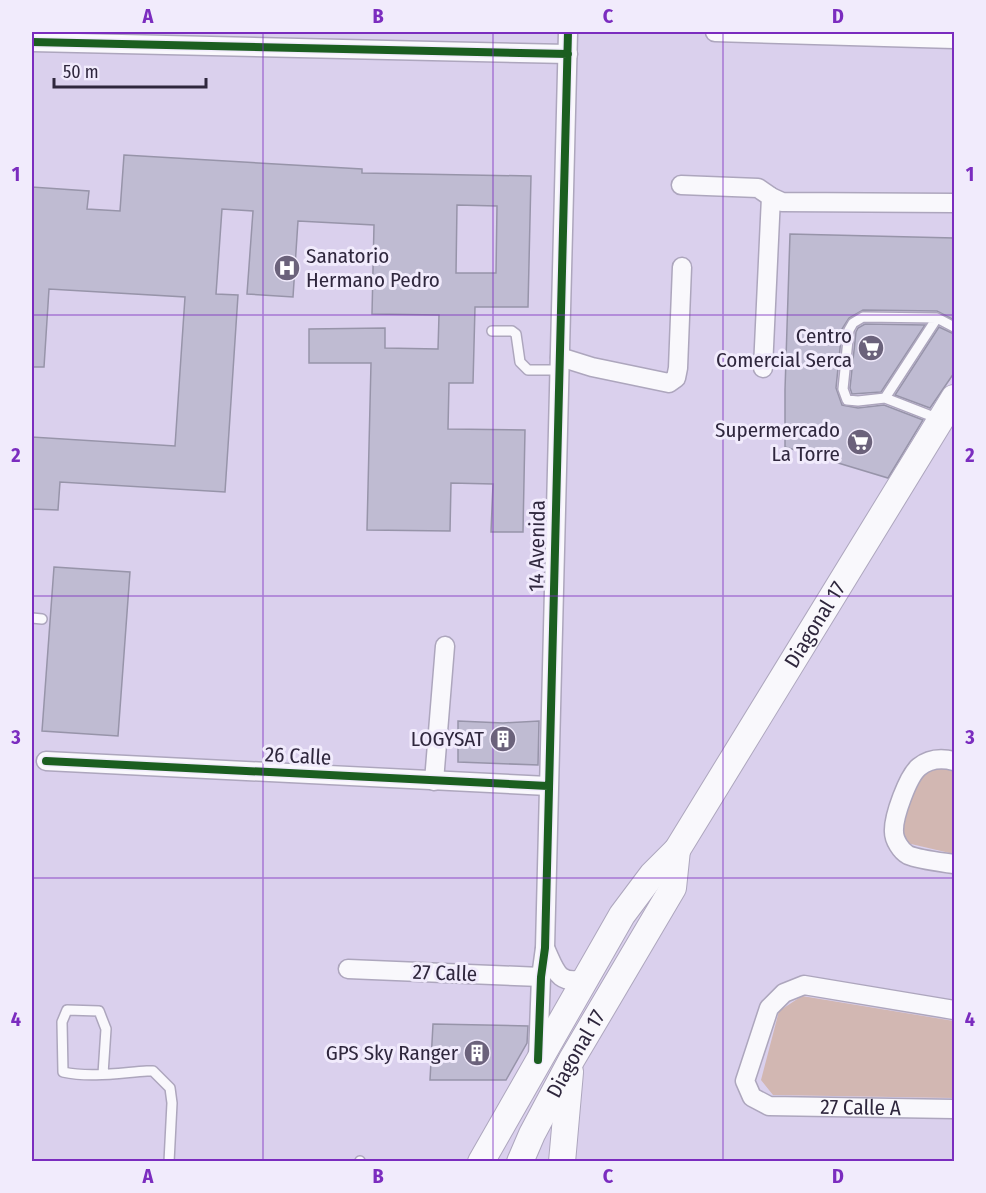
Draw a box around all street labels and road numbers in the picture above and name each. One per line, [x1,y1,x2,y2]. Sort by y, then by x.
street label: 14 Avenida [523,500,551,592]
street label: Diagonal 17 [779,577,851,673]
street label: 26 Calle [264,741,332,771]
street label: 27 Calle [412,959,478,987]
street label: Diagonal 17 [541,1005,611,1102]
street label: 27 Calle A [820,1094,901,1121]

